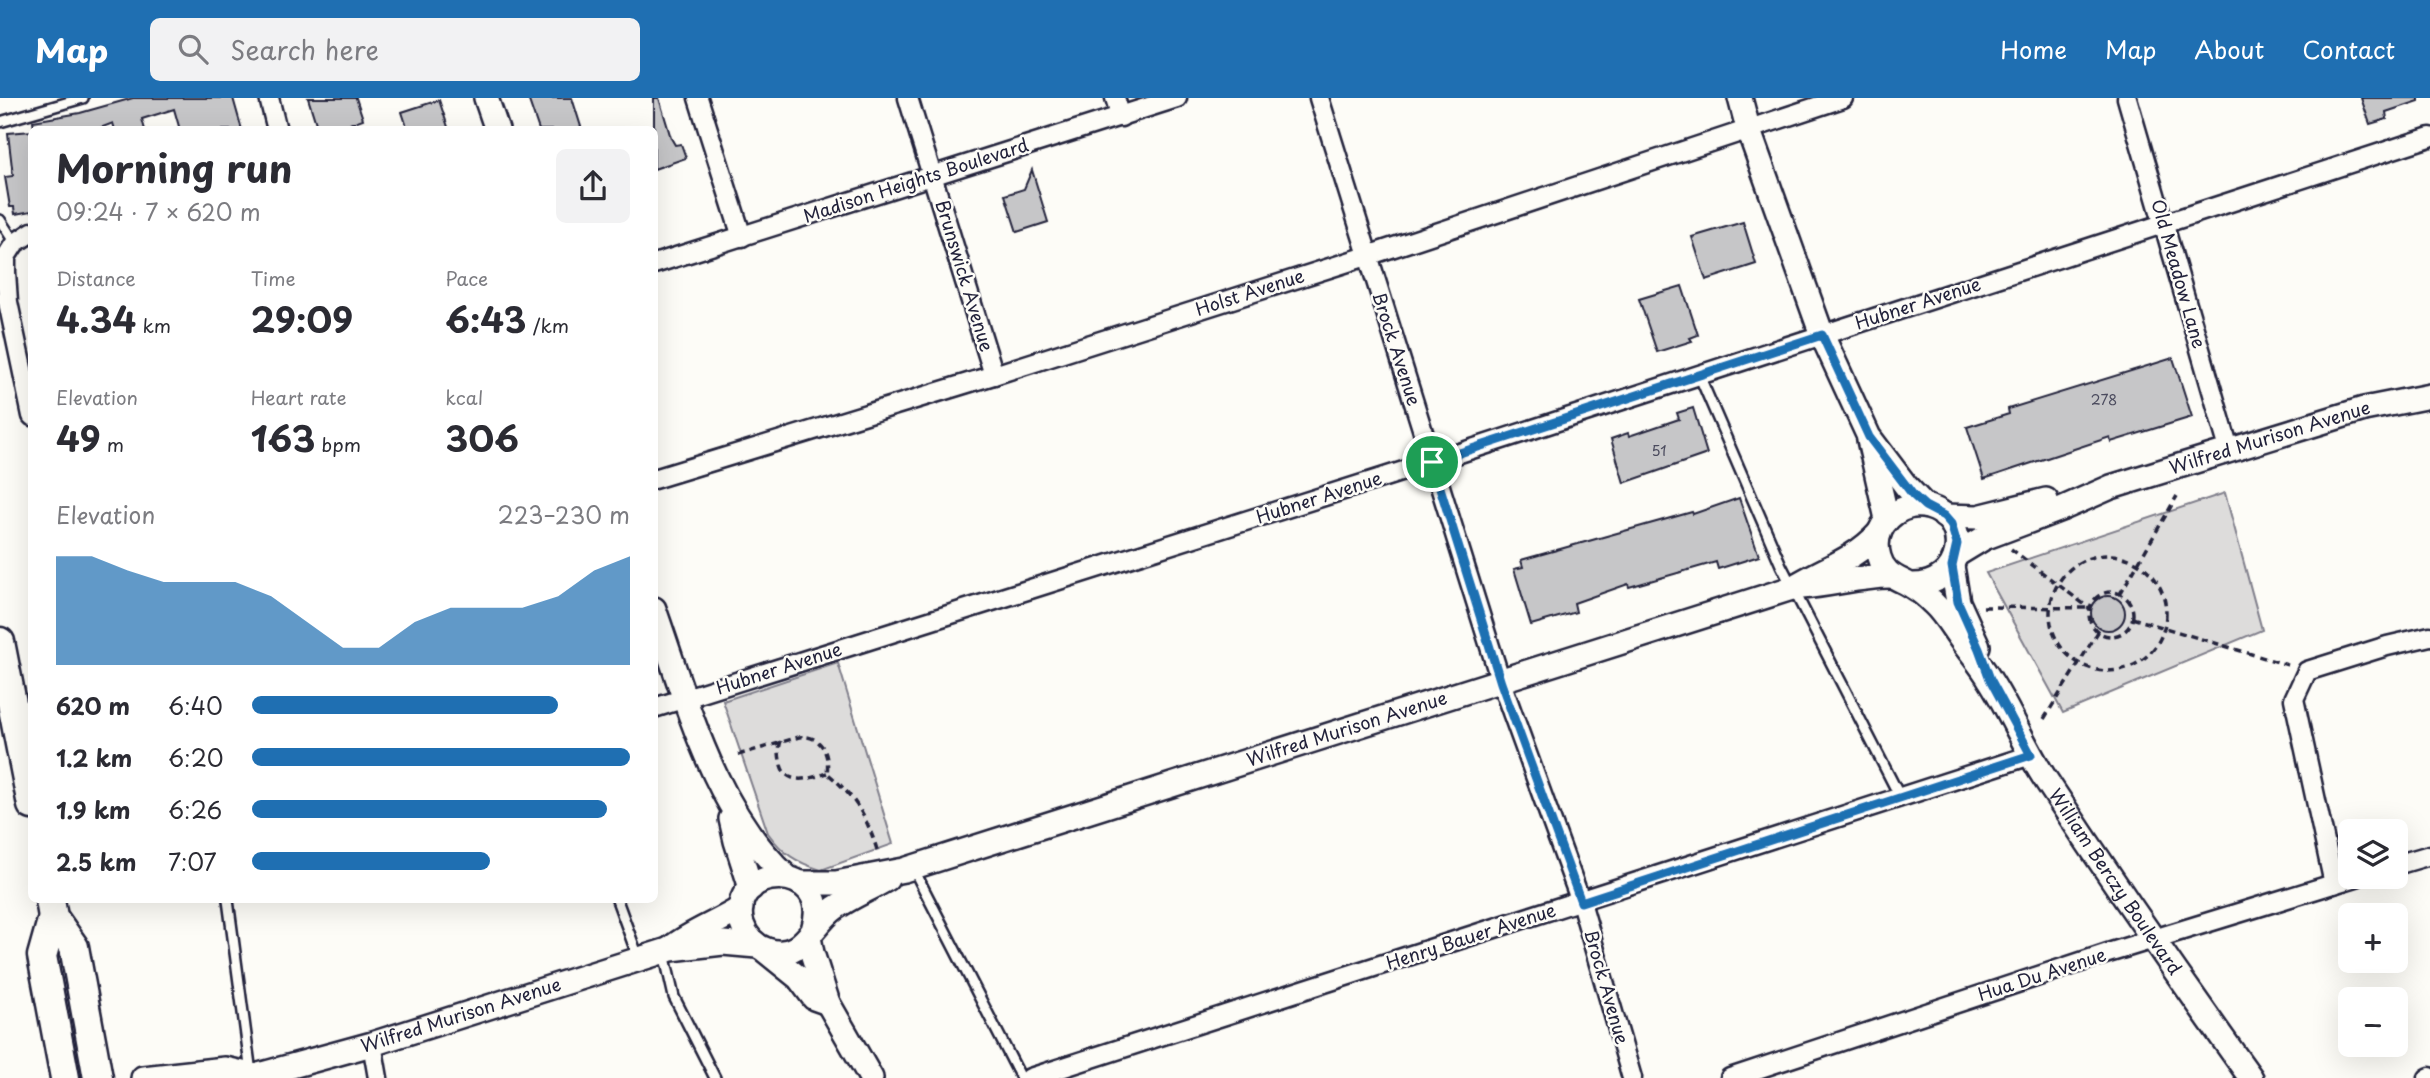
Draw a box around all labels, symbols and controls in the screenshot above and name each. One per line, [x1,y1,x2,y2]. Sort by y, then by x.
search box [150,18,640,81]
text: Map [35,24,108,74]
icon: search [174,30,212,68]
text: Search here [230,30,379,69]
text: Home [2000,31,2067,67]
text: Map [2105,31,2156,67]
text: About [2194,31,2264,67]
text: Contact [2302,31,2395,67]
street label: Madison Heights Boulevard [799,130,1032,229]
text: Morning run [56,139,292,196]
button: share [556,149,630,223]
text: 09:24 · 7 × 620 m [56,194,261,229]
street label: Brunswick Avenue [930,196,1001,355]
street label: Old Meadow Lane [2145,196,2214,351]
street label: Holst Avenue [1192,261,1308,322]
text: Distance [56,264,136,292]
text: Time [251,264,296,292]
text: Pace [445,264,488,292]
street label: Hubner Avenue [1851,269,1984,336]
street label: Brock Avenue [1366,288,1429,409]
text: 4.34 [56,292,136,345]
text: 29:09 [251,292,353,345]
text: 6:43 [445,292,526,345]
text: km [136,311,171,339]
text: /km [526,311,569,339]
text: Elevation [56,383,138,411]
text: Heart rate [251,383,347,411]
text: kcal [445,383,483,411]
house number: 278 [2091,389,2117,410]
street label: Wilfred Murison Avenue [2166,393,2372,480]
text: 49 [56,411,101,464]
text: 163 [251,411,315,464]
text: 306 [445,411,519,464]
text: m [101,430,124,458]
text: bpm [315,430,361,458]
pin [1402,432,1462,492]
house number: 51 [1652,440,1666,461]
icon: arrive [1413,443,1451,481]
street label: Hubner Avenue [1252,463,1385,530]
text: Elevation [56,497,155,532]
text: 223–230 m [498,497,630,532]
street label: Hubner Avenue [712,634,845,701]
street label: Wilfred Murison Avenue [1243,683,1450,772]
text: 620 m [56,688,130,723]
text: 6:40 [168,688,223,723]
text: 1.2 km [56,740,132,775]
text: 6:20 [168,740,224,775]
street label: William Berczy Boulevard [2043,783,2189,980]
text: 1.9 km [56,792,130,827]
text: 6:26 [168,792,222,827]
map controls [2338,819,2408,1057]
button: layers [2338,819,2408,889]
text: 2.5 km [56,844,136,879]
text: 7:07 [168,844,217,879]
street label: Henry Bauer Avenue [1382,895,1559,976]
button: + [2338,903,2408,973]
street label: Brock Avenue [1578,926,1637,1047]
street label: Hua Du Avenue [1974,940,2109,1007]
street label: Wilfred Murison Avenue [357,970,564,1059]
button: − [2338,987,2408,1057]

